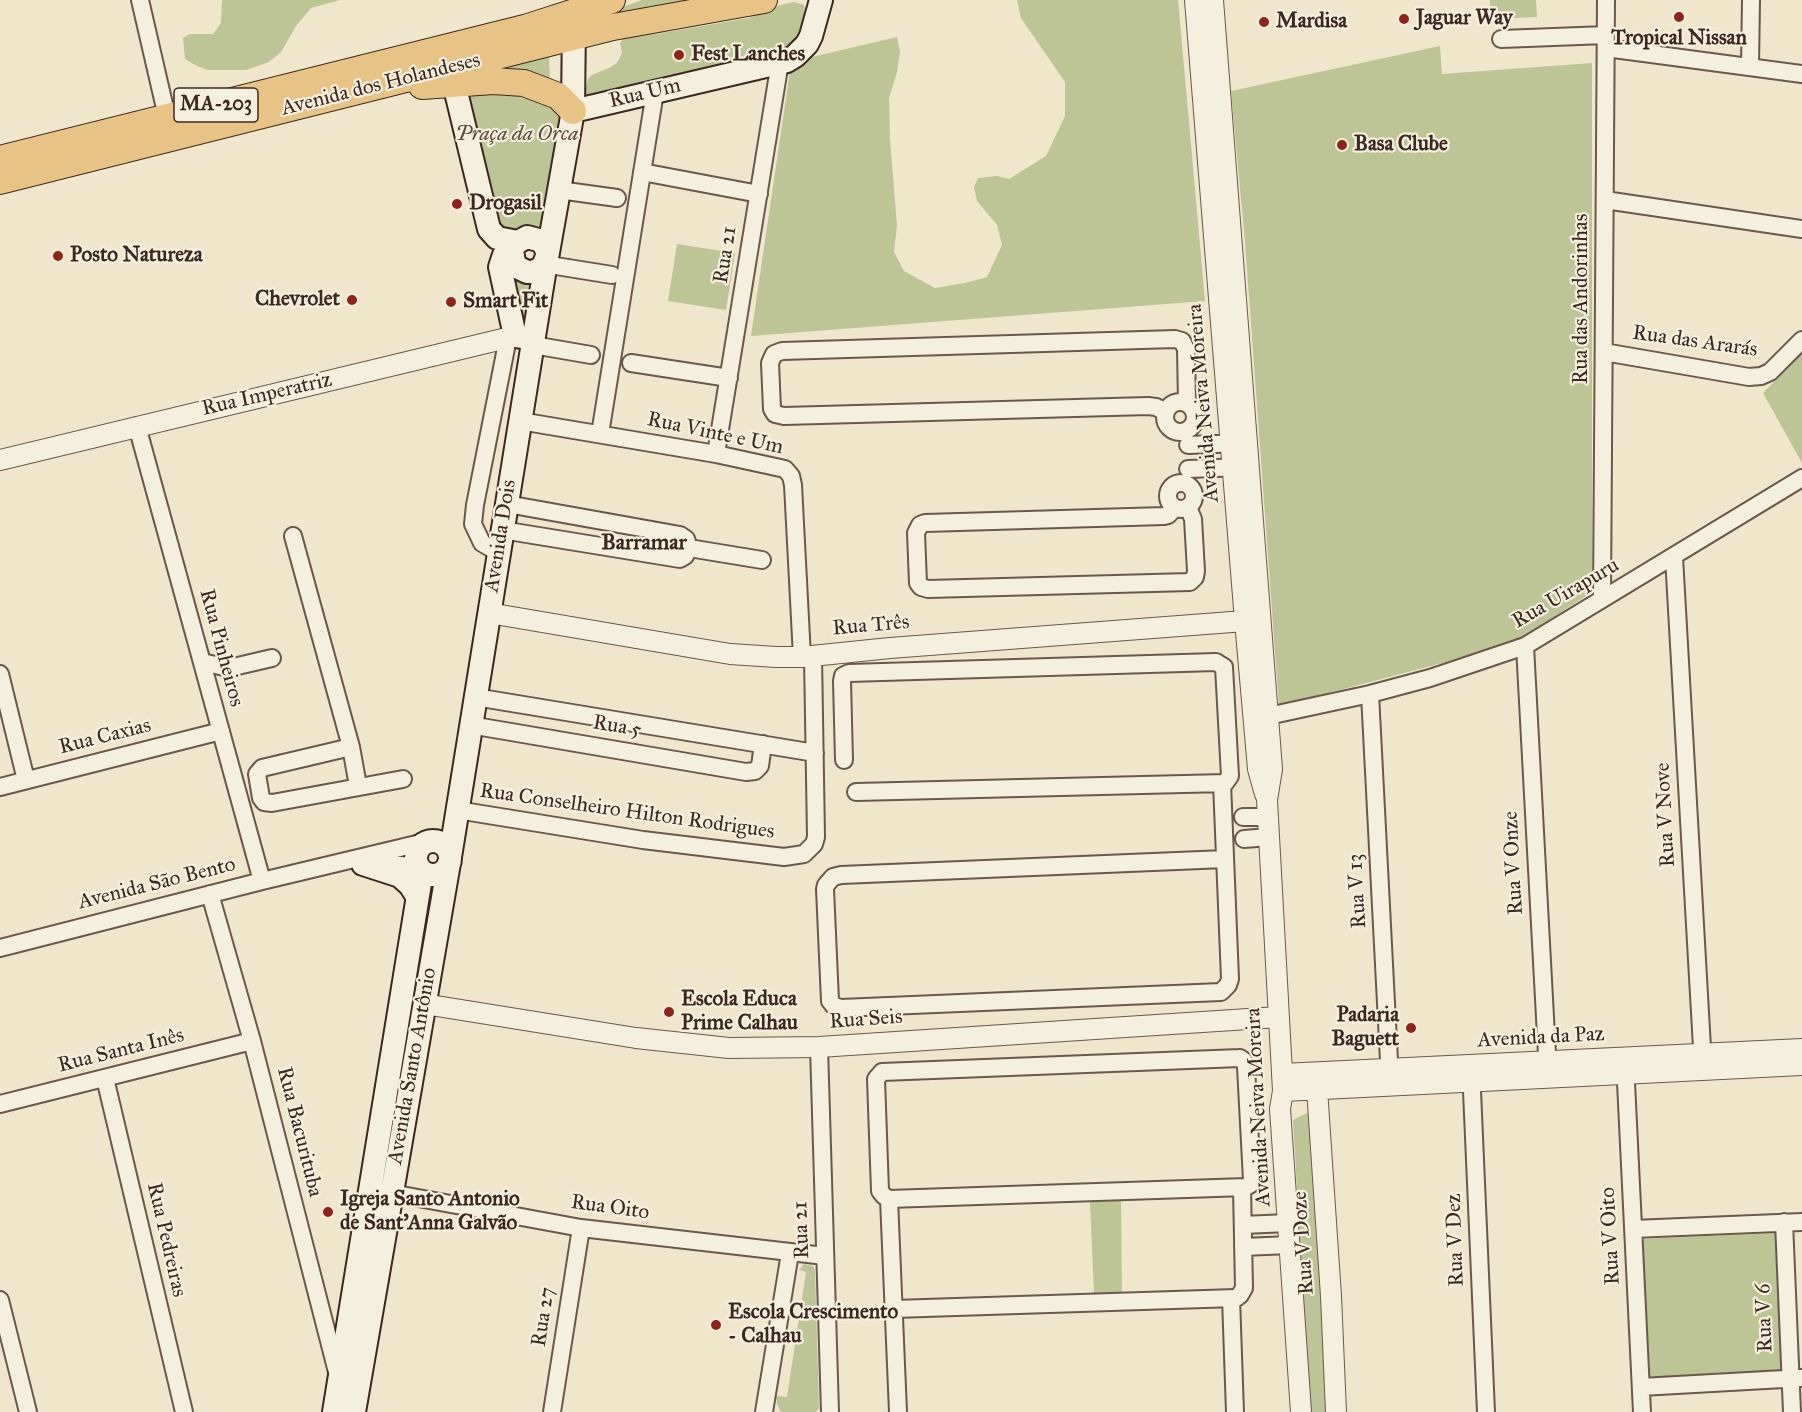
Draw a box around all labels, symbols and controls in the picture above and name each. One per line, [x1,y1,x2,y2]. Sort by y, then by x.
place label: Jaguar Way [1416,6,1513,32]
place label: Mardisa [1276,9,1347,35]
marker: Tropical Nissan [1672,10,1686,24]
marker: Jaguar Way [1397,12,1411,26]
marker: Mardisa [1257,15,1271,29]
place label: Tropical Nissan [1611,26,1747,52]
place label: Fest Lanches [691,42,805,68]
street label: Avenida dos Holandeses [279,48,483,122]
marker: Fest Lanches [672,48,686,62]
street label: Rua Um [607,74,683,114]
road number: MA-203 [174,88,258,122]
park label: Praça da Orca [455,122,579,148]
place label: Basa Clube [1354,132,1448,158]
marker: Basa Clube [1335,138,1349,152]
place label: Drogasil [469,191,542,217]
marker: Drogasil [450,197,464,211]
street label: Rua das Andorinhas [1569,214,1595,384]
street label: Rua 21 [709,224,743,286]
place label: Posto Natureza [70,243,203,269]
marker: Posto Natureza [51,249,65,263]
place label: Chevrolet [255,287,340,313]
place label: Smart Fit [463,289,548,315]
marker: Chevrolet [345,293,359,307]
marker: Smart Fit [444,295,458,309]
street label: Avenida Neiva Moreira [1183,303,1225,503]
street label: Rua das Ararás [1631,321,1759,363]
street label: Rua Imperatriz [200,368,334,422]
street label: Rua Vinte e Um [645,407,785,461]
street label: Avenida Dois [480,478,522,594]
district label: Barramar [601,531,687,557]
street label: Rua Uirapuru [1508,553,1624,635]
street label: Rua Pinheiros [193,586,249,710]
street label: Rua Três [831,610,911,642]
street label: Rua 5 [591,710,643,744]
street label: Rua Caxias [56,713,154,761]
street label: Rua V Nove [1651,762,1681,868]
street label: Rua Conselheiro Hilton Rodrigues [478,779,776,845]
street label: Rua V Onze [1499,810,1529,916]
street label: Avenida São Bento [76,852,238,916]
street label: Rua V 13 [1343,853,1373,929]
street label: Avenida Santo Antônio [383,966,443,1166]
place label: Escola Educa Prime Calhau [681,987,798,1037]
place label: Padaria Baguett [1331,1003,1399,1053]
marker: Escola Educa Prime Calhau [662,1005,676,1019]
street label: Rua Seis [828,1005,904,1035]
street label: Avenida Neiva Moreira [1241,1007,1277,1207]
marker: Padaria Baguett [1404,1021,1418,1035]
street label: Avenida da Paz [1477,1022,1605,1054]
street label: Rua Santa Inês [55,1023,187,1079]
street label: Rua Bacurituba [271,1064,327,1200]
street label: Rua Pedreiras [141,1180,191,1300]
street label: Rua V Oito [1596,1186,1626,1286]
place label: Igreja Santo Antonio de Sant'Anna Galvão [340,1187,520,1237]
street label: Rua Oito [569,1190,651,1226]
street label: Rua V Doze [1288,1190,1320,1296]
street label: Rua V Dez [1442,1193,1470,1287]
street label: Rua 21 [788,1201,816,1259]
marker: Igreja Santo Antonio de Sant'Anna Galvão [321,1205,335,1219]
street label: Rua V 6 [1751,1283,1779,1353]
street label: Rua 27 [527,1285,561,1349]
place label: Escola Crescimento - Calhau [728,1300,898,1350]
marker: Escola Crescimento - Calhau [709,1318,723,1332]

